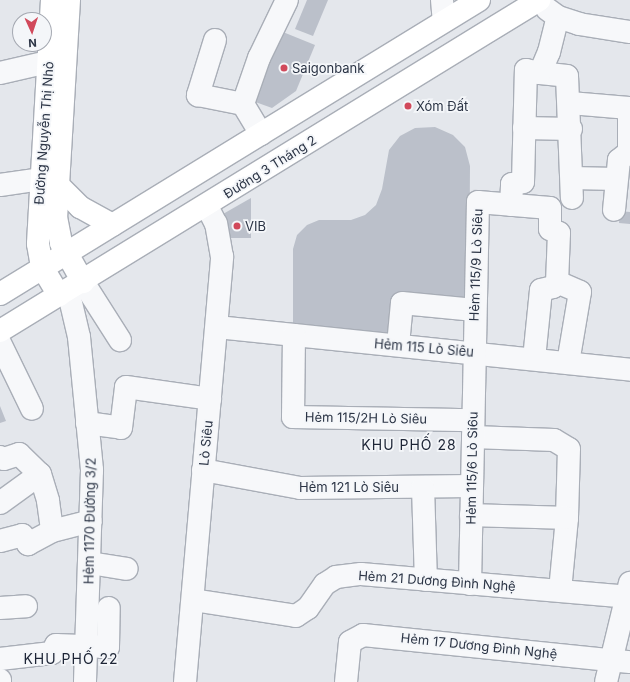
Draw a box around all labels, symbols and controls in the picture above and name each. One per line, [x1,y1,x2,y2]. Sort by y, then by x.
north arrow [12,12,52,52]
text: N [28,36,37,50]
place label: Saigonbank [292,60,364,76]
street label: Đường Nguyễn Thị Nhỏ [31,61,57,205]
marker: Saigonbank [279,63,289,73]
place label: Xóm Đất [416,98,468,114]
marker: Xóm Đất [403,101,413,111]
street label: Đường 3 Tháng 2 [221,132,319,202]
street label: Hẻm 115/9 Lò Siêu [466,208,486,322]
place label: VIB [245,218,266,234]
marker: VIB [232,221,242,231]
street label: Hẻm 115 Lò Siêu [374,336,474,360]
street label: Hẻm 115/2H Lò Siêu [305,409,427,427]
street label: Hẻm 115/6 Lò Si6u [463,411,481,525]
street label: Lò Siêu [196,420,216,466]
district label: KHU PHỐ 28 [361,437,457,453]
street label: Hẻm 1170 Đường 3/2 [81,458,99,584]
street label: Hẻm 121 Lò Siêu [299,479,399,495]
street label: Hẻm 21 Dương Đình Nghệ [358,568,516,594]
street label: Hẻm 17 Dương Đình Nghệ [400,630,558,662]
district label: KHU PHỐ 22 [23,651,119,667]

